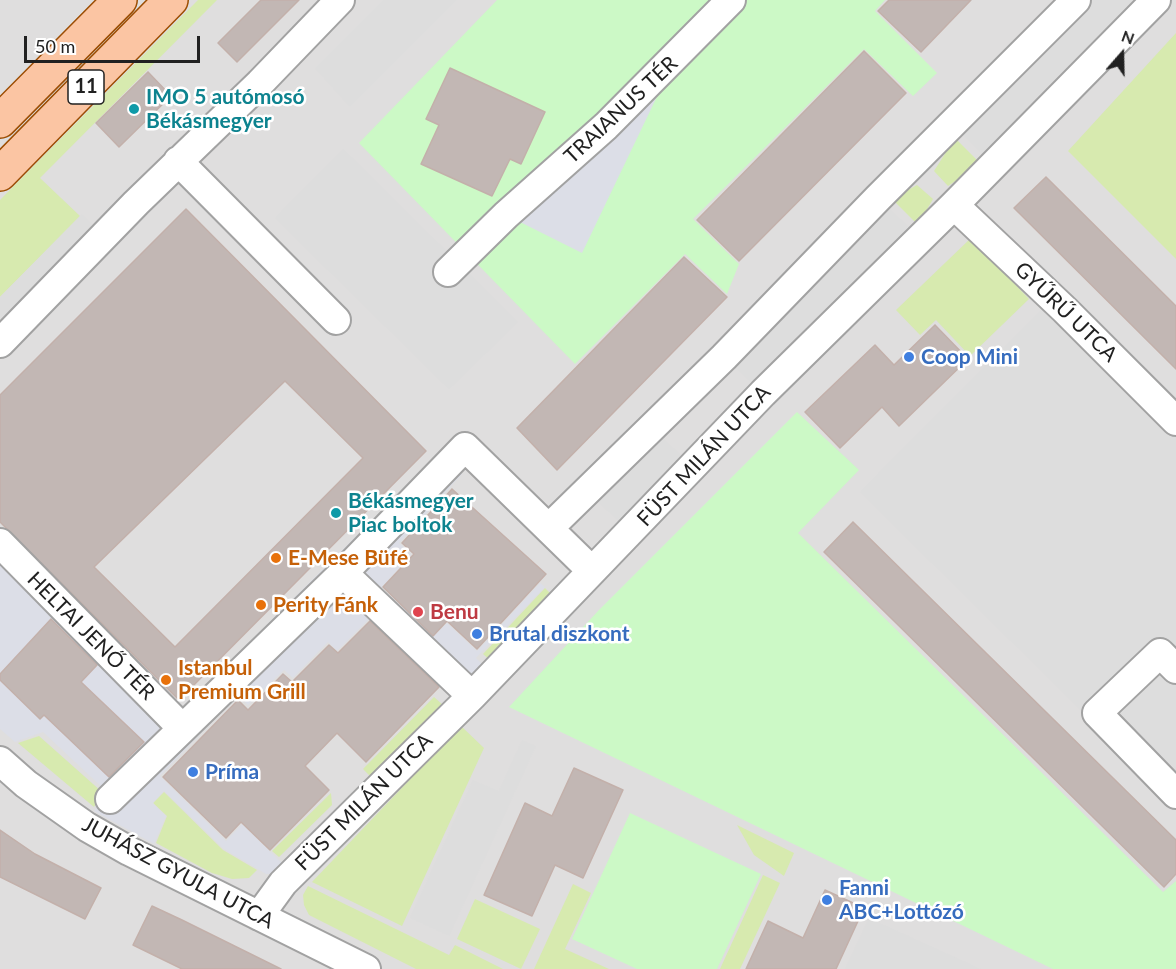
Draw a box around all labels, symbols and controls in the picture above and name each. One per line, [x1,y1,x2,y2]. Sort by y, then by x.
scale bar [27,24,202,62]
north arrow [1092,24,1152,84]
text: N [1119,26,1137,48]
text: 50 m [35,35,75,57]
street label: TRAIANUS TÉR [559,51,683,169]
road number: 11 [68,70,104,104]
place label: IMO 5 autómosó Békásmegyer [146,84,305,134]
marker: IMO 5 autómosó Békásmegyer [127,102,141,116]
street label: GYŰRŰ UTCA [1009,257,1123,367]
place label: Coop Mini [921,344,1018,370]
marker: Coop Mini [902,350,916,364]
street label: FÜST MILÁN UTCA [632,380,776,532]
place label: Békásmegyer Piac boltok [348,488,474,538]
marker: Békásmegyer Piac boltok [329,506,343,520]
place label: E-Mese Büfé [288,545,408,571]
marker: E-Mese Büfé [269,551,283,565]
street label: HELTAI JENŐ TÉR [22,567,160,705]
place label: Perity Fánk [273,592,378,618]
marker: Perity Fánk [254,598,268,612]
place label: Benu [430,599,479,625]
marker: Benu [411,605,425,619]
place label: Brutal diszkont [489,621,629,647]
marker: Brutal diszkont [470,627,484,641]
place label: Istanbul Premium Grill [178,655,306,705]
marker: Istanbul Premium Grill [159,673,173,687]
street label: FÜST MILÁN UTCA [290,728,438,876]
place label: Príma [205,759,259,785]
marker: Príma [186,765,200,779]
street label: JUHÁSZ GYULA UTCA [78,812,278,934]
place label: Fanni ABC+Lottózó [839,875,964,925]
marker: Fanni ABC+Lottózó [820,893,834,907]

